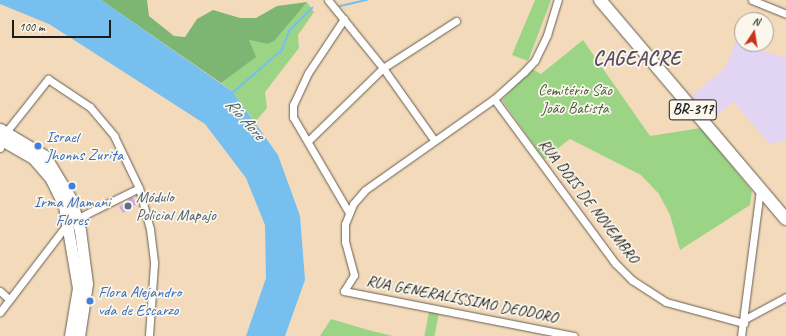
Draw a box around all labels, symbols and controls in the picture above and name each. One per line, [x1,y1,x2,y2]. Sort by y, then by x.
scale bar [14,12,113,38]
north arrow [734,12,774,52]
text: N [751,14,761,29]
text: 100 m [19,19,45,35]
district label: CAGEACRE [592,46,682,70]
park label: Cemitério São João Batista [538,80,612,118]
water label: Río Acre [221,94,269,144]
road number: BR-317 [668,97,718,123]
place label: Israel Jhonns Zurita [46,127,122,165]
street label: RUA DOIS DE NOVEMBRO [534,135,644,267]
marker: Israel Jhonns Zurita [33,141,43,151]
marker: Irma Mamani Flores [67,181,77,191]
place label: Módulo Policial Mapajo [136,187,216,225]
place label: Irma Mamani Flores [34,192,110,230]
marker: Módulo Policial Mapajo [123,201,133,211]
street label: RUA GENERALÍSSIMO DEODORO [365,271,559,327]
place label: Flora Alejandro vda de Escarzo [98,282,180,320]
marker: Flora Alejandro vda de Escarzo [85,296,95,306]

